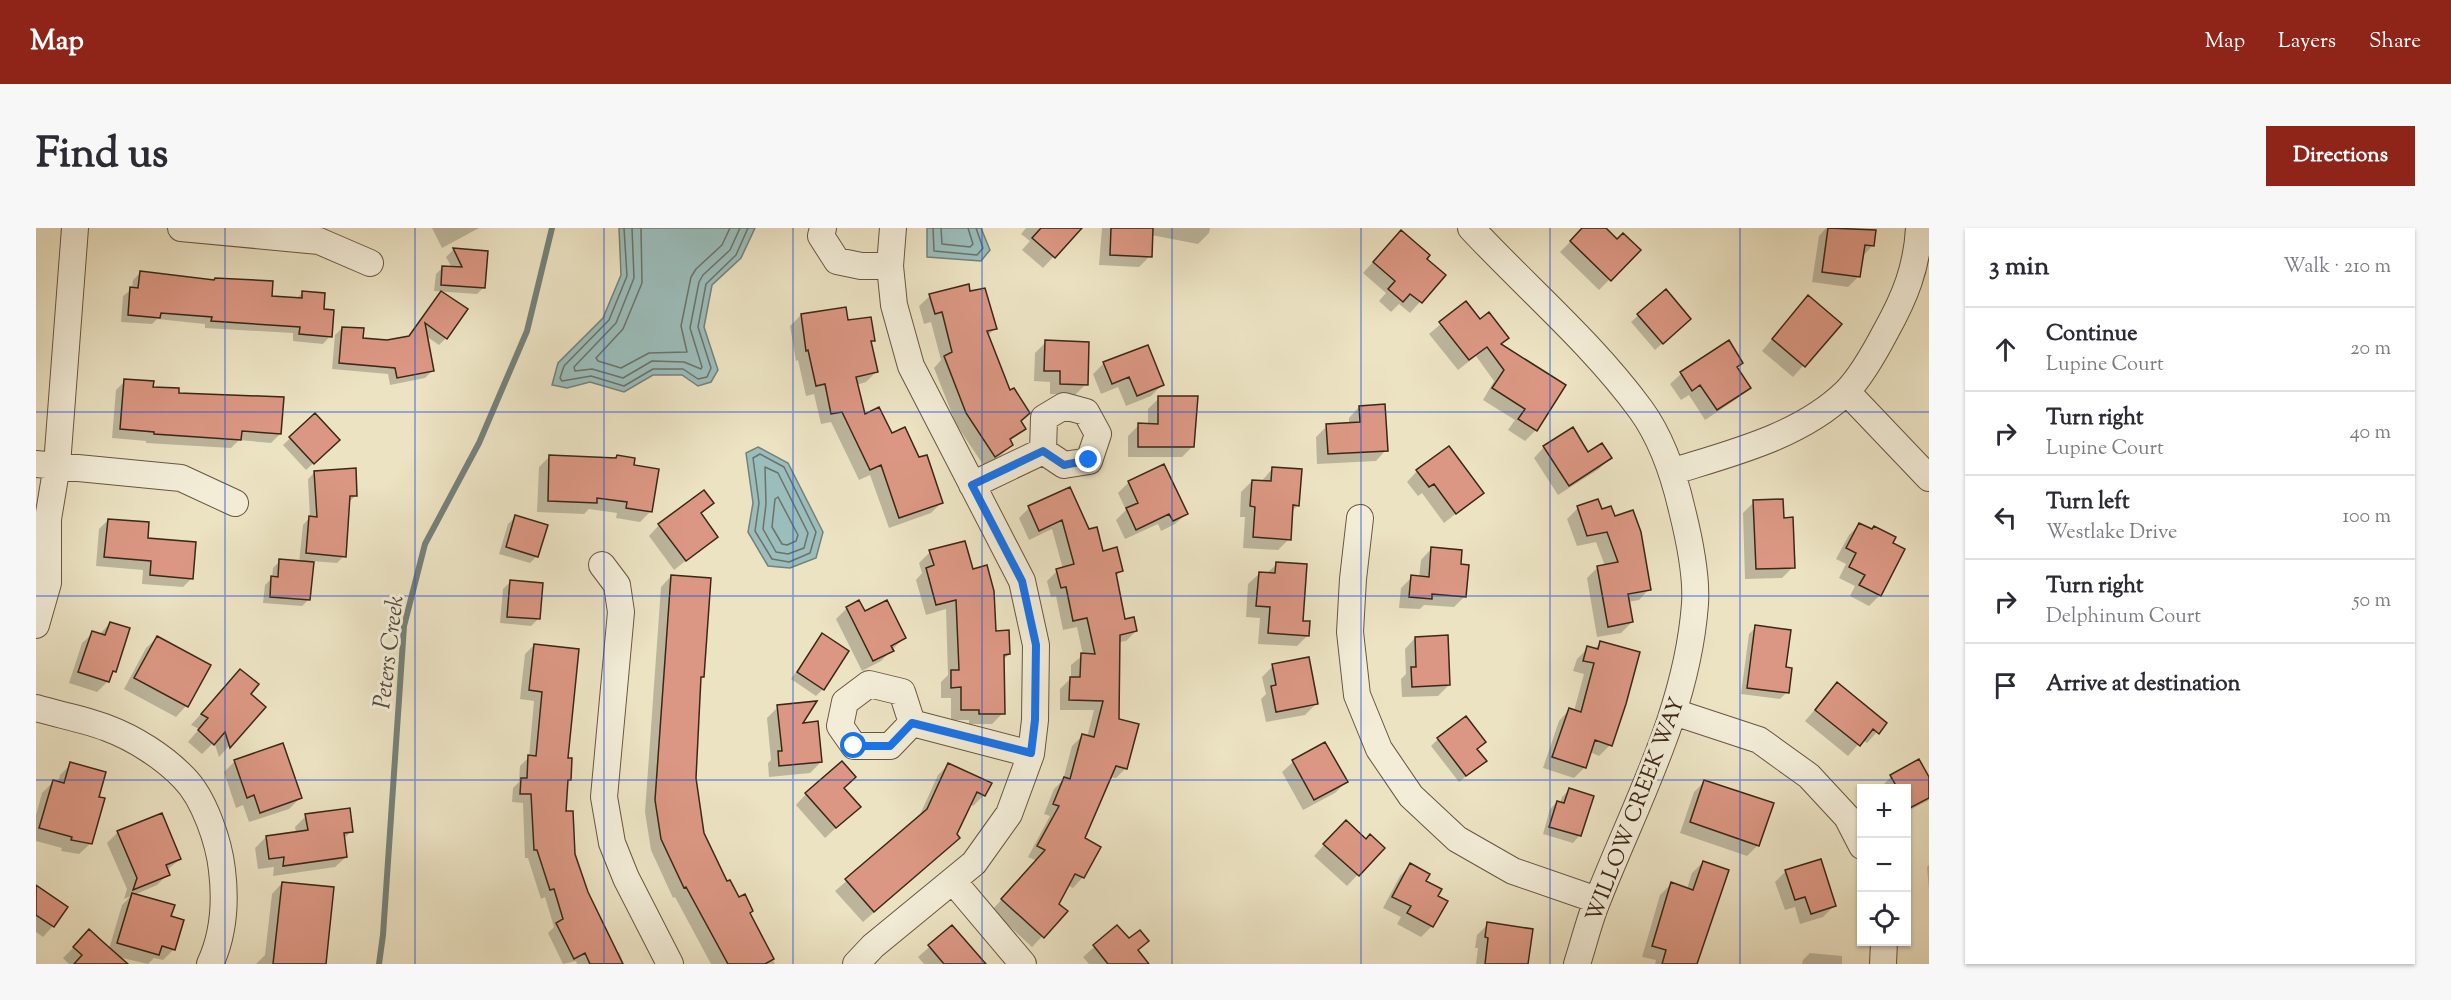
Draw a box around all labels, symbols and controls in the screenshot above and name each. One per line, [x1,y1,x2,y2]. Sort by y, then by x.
text: Map [30,22,84,62]
text: Map [2205,27,2245,57]
text: Layers [2278,27,2336,57]
text: Share [2369,27,2421,57]
text: Find us [36,126,168,186]
button: Directions [2266,126,2415,186]
text: 3 min [1989,249,2049,286]
text: Walk · 210 m [2283,253,2391,282]
text: Continue [2046,319,2137,351]
icon: ahead [1989,333,2022,366]
text: 20 m [2350,335,2391,364]
text: Lupine Court [2046,351,2164,380]
text: Turn right [2046,403,2143,435]
icon: right [1989,417,2022,450]
text: 40 m [2350,419,2391,448]
text: Lupine Court [2046,435,2164,464]
route end [1075,446,1101,472]
text: Turn left [2046,487,2129,519]
icon: left [1989,501,2022,534]
text: 100 m [2342,503,2391,532]
text: Westlake Drive [2046,519,2177,548]
text: Turn right [2046,571,2143,603]
icon: right [1989,585,2022,618]
text: 50 m [2353,587,2391,616]
water label: Peters Creek [366,594,414,711]
text: Delphinum Court [2046,603,2201,632]
icon: arrive [1989,669,2022,702]
text: Arrive at destination [2046,669,2241,701]
street label: WILLOW CREEK WAY [1579,693,1694,927]
route start [840,732,866,758]
map controls [1857,784,1911,946]
button: + [1857,784,1911,838]
button: − [1857,838,1911,892]
button: locate [1857,892,1911,946]

